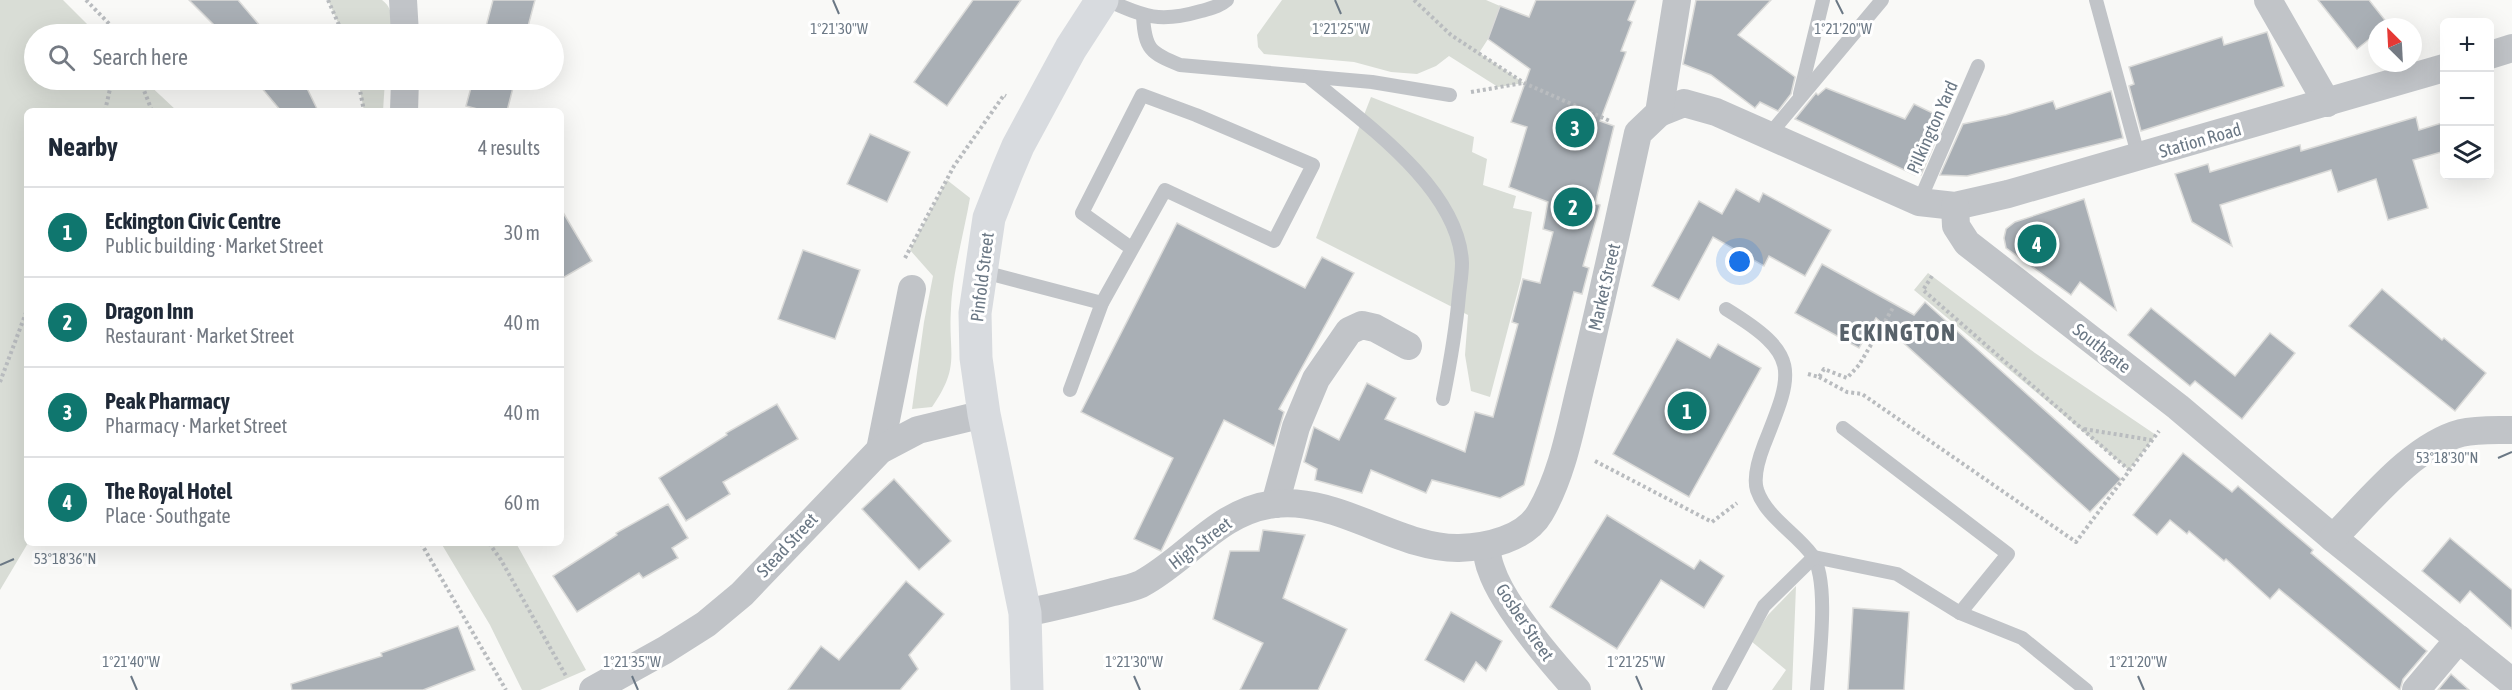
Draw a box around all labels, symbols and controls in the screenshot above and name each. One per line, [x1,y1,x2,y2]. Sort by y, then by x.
north arrow [2368,18,2422,72]
map controls [2440,18,2494,180]
button: + [2440,18,2494,72]
text: 1°21'30"W [810,20,868,37]
text: 1°21'25"W [1312,20,1370,37]
text: 1°21'20"W [1814,20,1872,37]
search box [24,24,564,90]
icon: search [45,41,78,74]
text: Search here [93,44,188,70]
button: − [2440,72,2494,126]
street label: Pilkington Yard [1902,77,1962,177]
pin: 3 [1556,106,1594,150]
street label: Station Road [2157,118,2243,162]
button: layers [2440,126,2494,180]
text: Nearby [48,132,118,162]
text: 4 results [478,136,540,159]
pin: 2 [1554,184,1592,230]
text: Eckington Civic Centre [105,208,281,234]
text: 1 [63,221,72,244]
text: 30 m [504,221,540,244]
pin: 4 [2018,222,2056,266]
street label: Pinfold Street [966,231,998,323]
text: Public building · Market Street [105,234,323,257]
street label: Market Street [1584,241,1624,333]
your location [1725,247,1754,276]
text: Dragon Inn [105,298,194,324]
text: 2 [63,311,72,334]
text: 40 m [504,311,540,334]
district label: ECKINGTON [1839,319,1957,346]
street label: Southgate [2069,319,2135,377]
text: Restaurant · Market Street [105,324,294,347]
text: Peak Pharmacy [105,388,230,414]
pin: 1 [1668,388,1706,434]
text: 3 [63,401,72,424]
text: 40 m [504,401,540,424]
text: Pharmacy · Market Street [105,414,287,437]
text: 53°18'30"N [2416,449,2478,466]
text: The Royal Hotel [105,478,232,504]
text: 4 [63,491,72,514]
text: 60 m [504,491,540,514]
text: Place · Southgate [105,504,231,527]
street label: Stead Street [752,509,822,581]
street label: High Street [1165,513,1235,573]
text: 53°18'36"N [34,550,96,567]
street label: Gosber Street [1492,580,1558,664]
text: 1°21'40"W [102,653,160,670]
text: 1°21'35"W [603,653,661,670]
text: 1°21'30"W [1105,653,1163,670]
text: 1°21'25"W [1607,653,1665,670]
text: 1°21'20"W [2109,653,2167,670]

